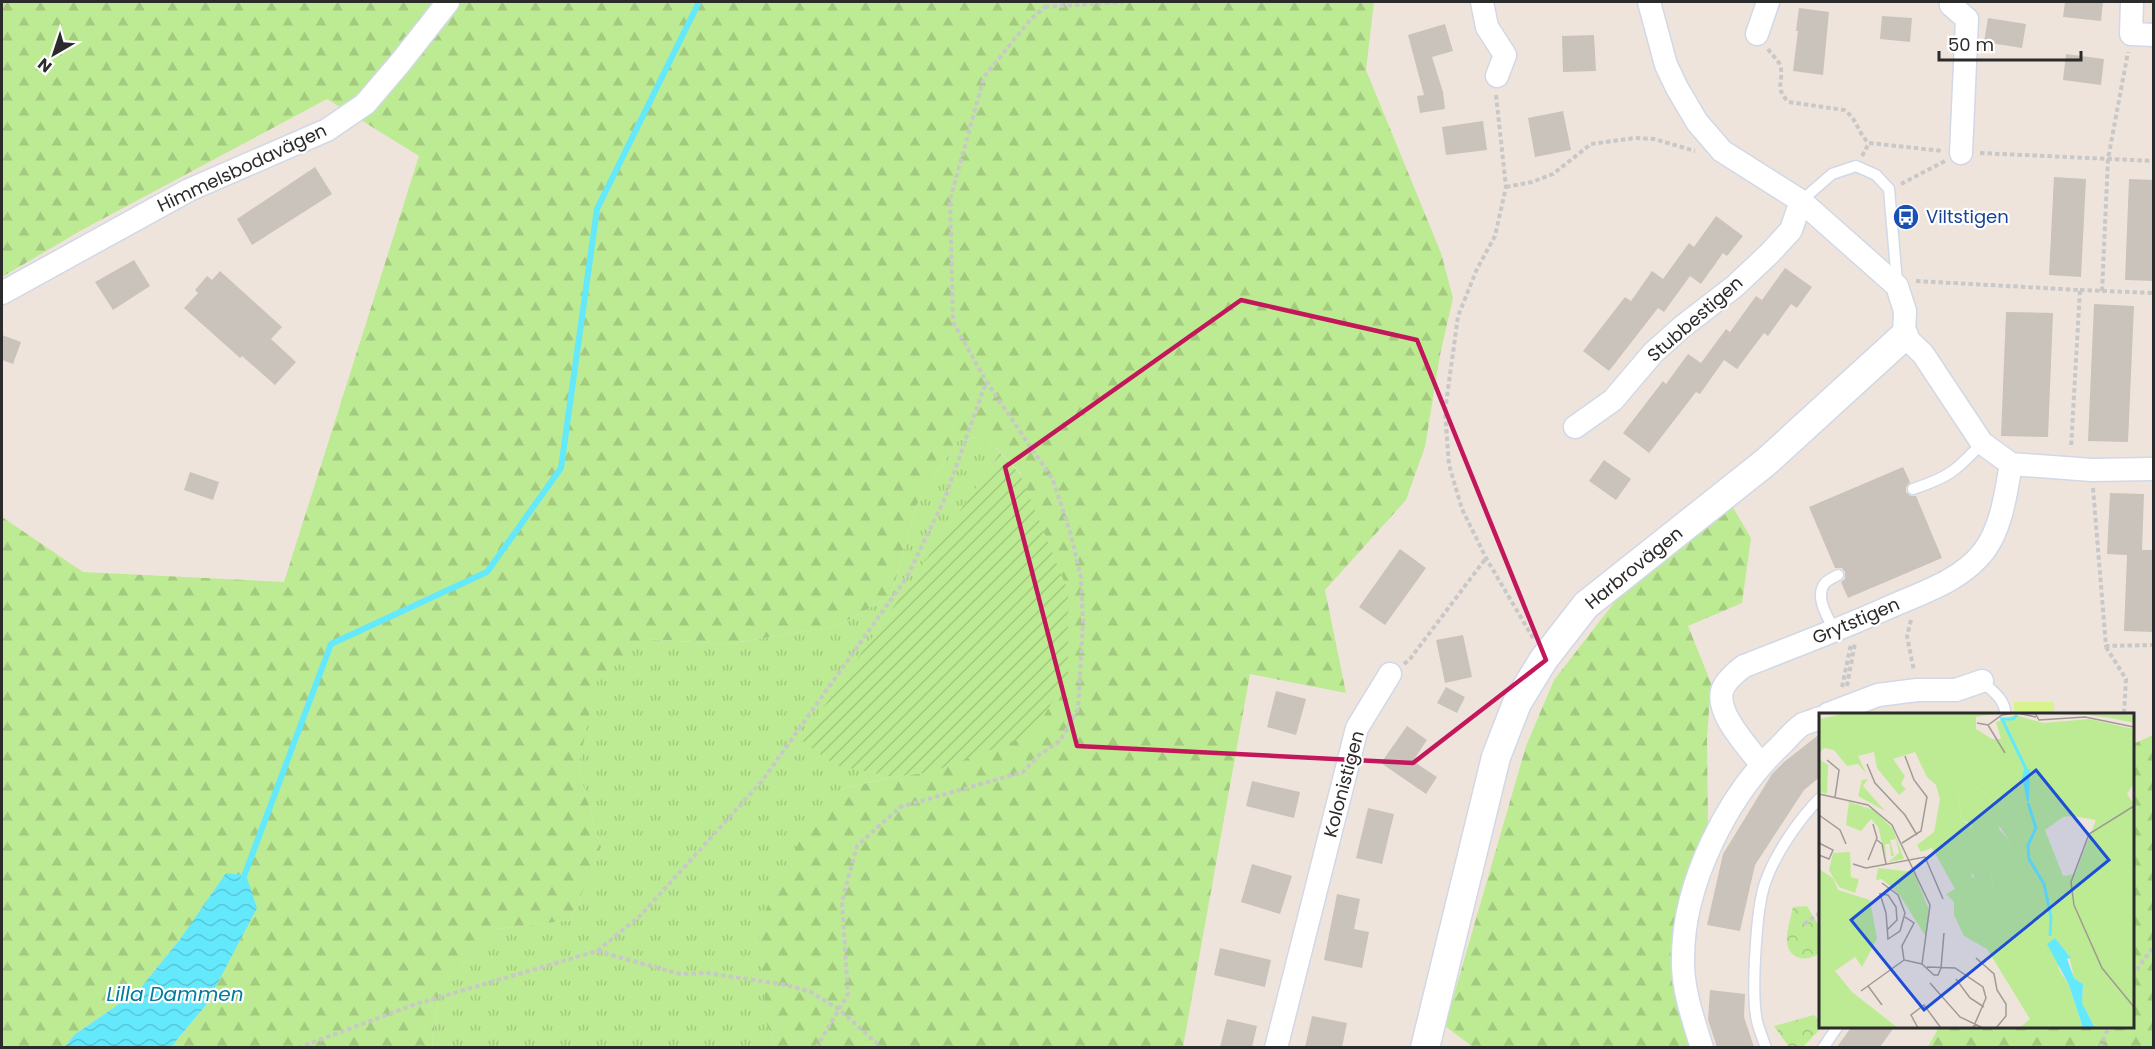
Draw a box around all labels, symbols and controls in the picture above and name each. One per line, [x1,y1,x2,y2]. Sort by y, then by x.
north arrow [24,24,84,84]
scale bar [1939,24,2082,62]
text: 50 m [1948,32,1994,57]
text: N [33,53,57,78]
street label: Himmelsbodavägen [153,117,330,218]
bus stop icon: Viltstigen [1891,202,1921,232]
place label: Viltstigen [1926,204,2009,229]
street label: Stubbestigen [1641,270,1748,367]
street label: Harbrovägen [1580,520,1688,615]
street label: Grytstigen [1808,591,1903,650]
inset map [1819,713,2134,1028]
street label: Kolonistigen [1317,728,1370,840]
water label: Lilla Dammen [107,980,243,1008]

